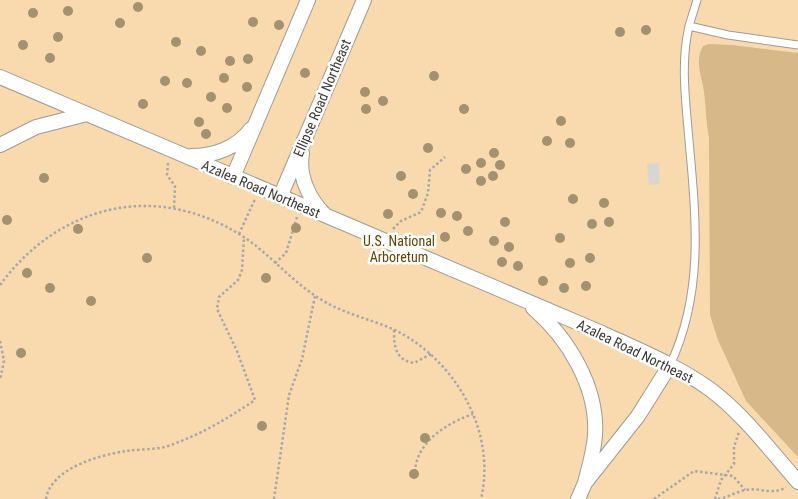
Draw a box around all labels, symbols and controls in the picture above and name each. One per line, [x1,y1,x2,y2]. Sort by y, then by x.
street label: Ellipse Road Northeast [290,37,354,159]
street label: Azalea Road Northeast [199,157,323,221]
park label: U.S. National Arboretum [363,233,435,265]
street label: Azalea Road Northeast [574,316,696,386]

